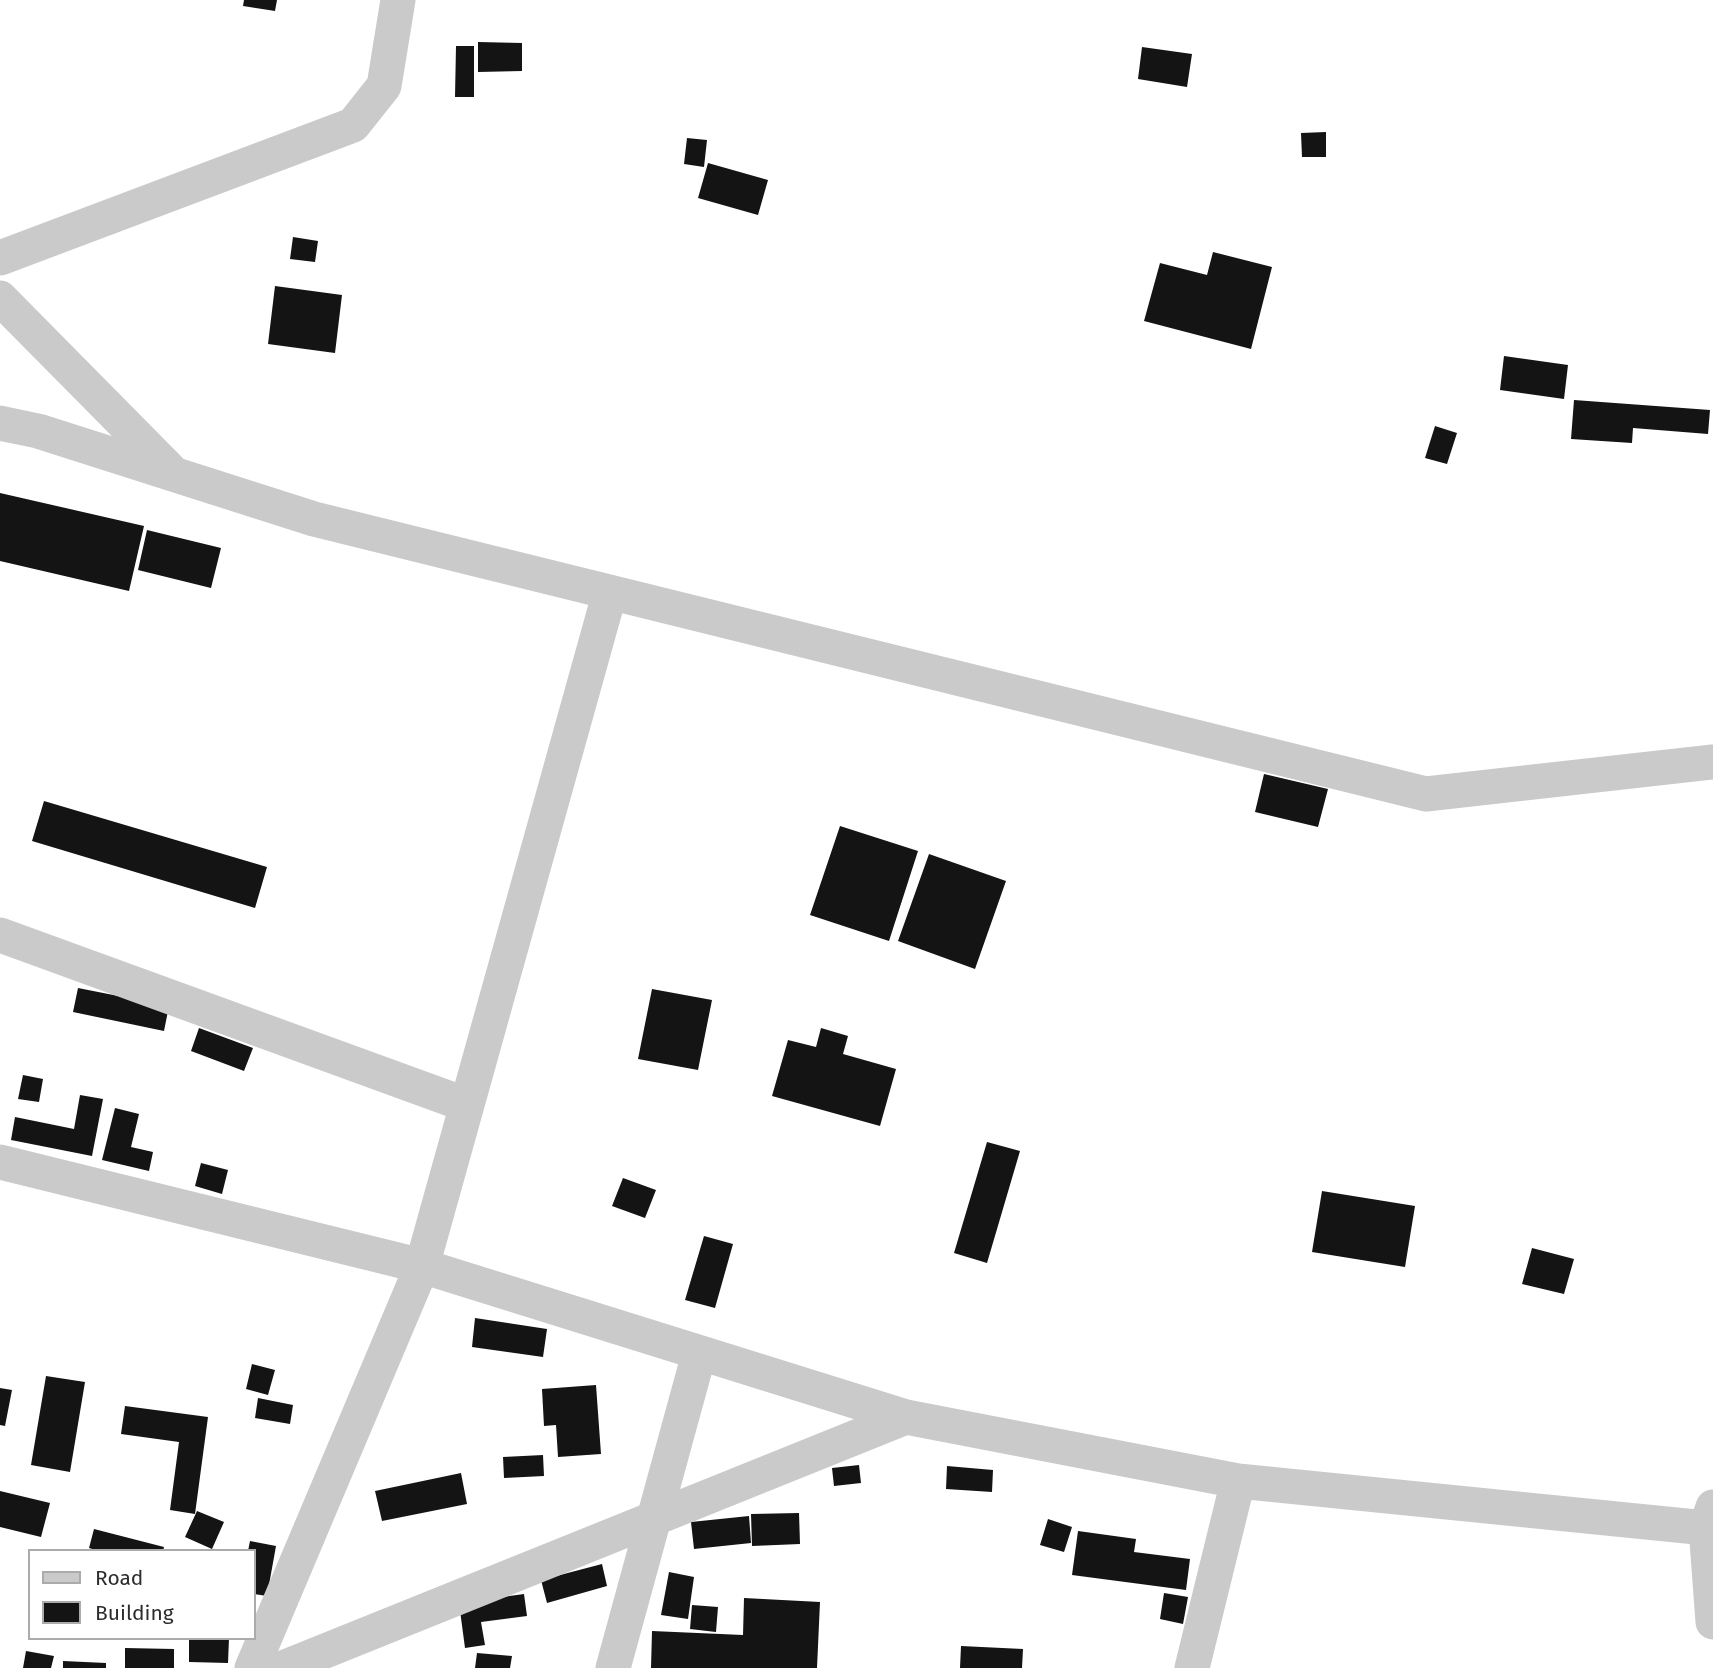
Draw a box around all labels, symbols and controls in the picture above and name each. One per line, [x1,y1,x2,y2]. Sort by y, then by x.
legend [28,1549,256,1640]
text: Road [95,1565,143,1591]
text: Building [95,1600,174,1626]

